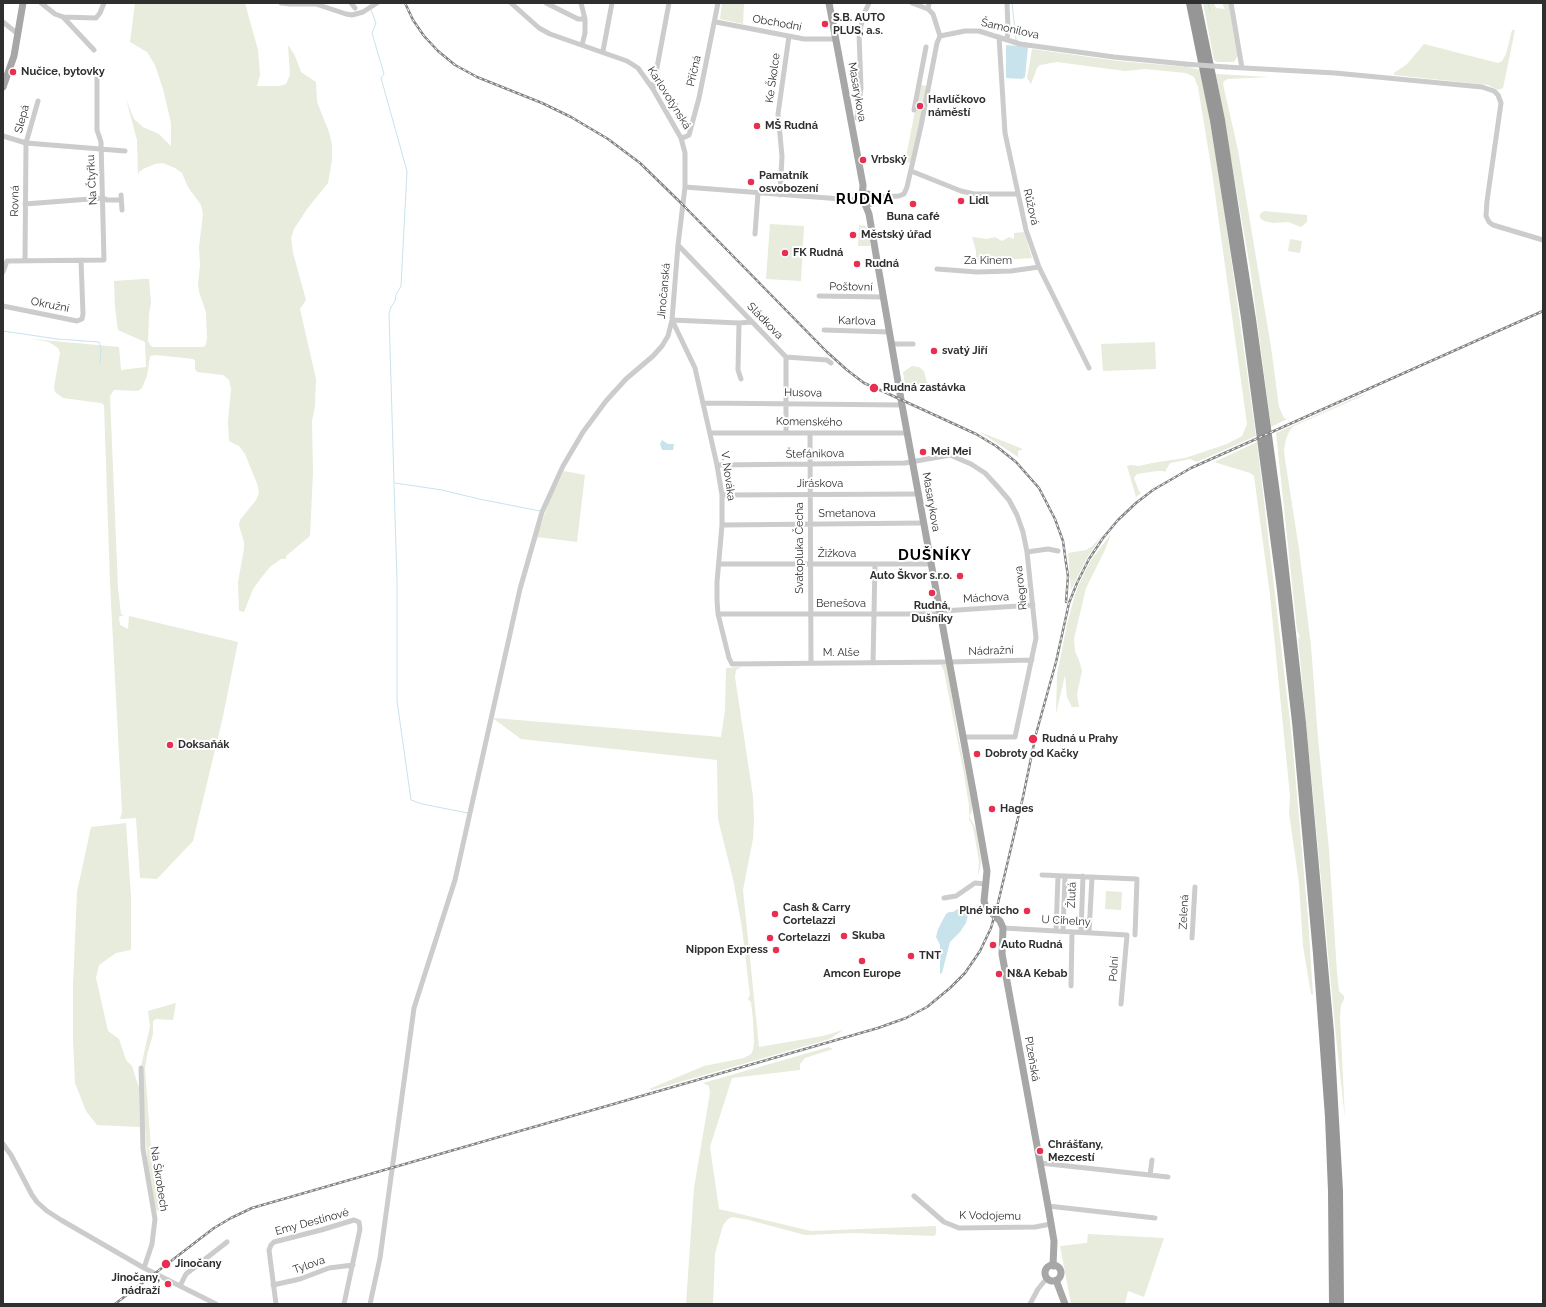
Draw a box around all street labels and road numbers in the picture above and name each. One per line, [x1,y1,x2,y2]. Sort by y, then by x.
street label: Obchodní [751,12,803,34]
street label: Šamonilova [980,16,1040,42]
street label: Ke Školce [763,52,783,104]
street label: Příčná [684,54,704,88]
street label: Masarykova [845,61,869,123]
street label: Karlovotýnská [644,64,694,132]
street label: Slepá [12,103,32,135]
street label: Na Čtyřku [84,154,100,206]
street label: Rovná [8,185,22,217]
street label: Růžová [1020,187,1042,227]
street label: Za Kinem [964,254,1012,268]
street label: Jinočanská [655,262,673,320]
street label: Poštovní [829,280,873,294]
street label: Okružní [30,295,70,315]
street label: Sládkova [744,300,786,342]
street label: Karlova [838,314,876,328]
street label: Husova [784,386,822,400]
street label: Komenského [776,415,842,429]
street label: Štefánikova [786,447,844,461]
street label: V. Nováka [718,450,738,502]
street label: Masarykova [919,471,943,533]
street label: Jiráskova [797,477,843,491]
street label: Svatopluka Čecha [793,502,807,594]
street label: Smetanova [818,507,876,521]
street label: Žižkova [818,547,856,561]
street label: Riegrova [1012,565,1030,611]
street label: Máchova [963,590,1009,606]
street label: Benešova [816,597,866,611]
street label: Nádražní [968,644,1014,658]
street label: M. Alše [823,646,859,660]
street label: Žlutá [1065,882,1079,908]
street label: Zelená [1176,894,1192,930]
street label: U Cihelny [1041,913,1091,929]
street label: Polní [1107,956,1121,982]
street label: Plzeňská [1022,1036,1042,1082]
street label: Na Škrobech [147,1146,171,1212]
street label: Emy Destinové [274,1206,350,1238]
street label: K Vodojemu [959,1209,1021,1223]
street label: Tylova [291,1253,327,1277]

